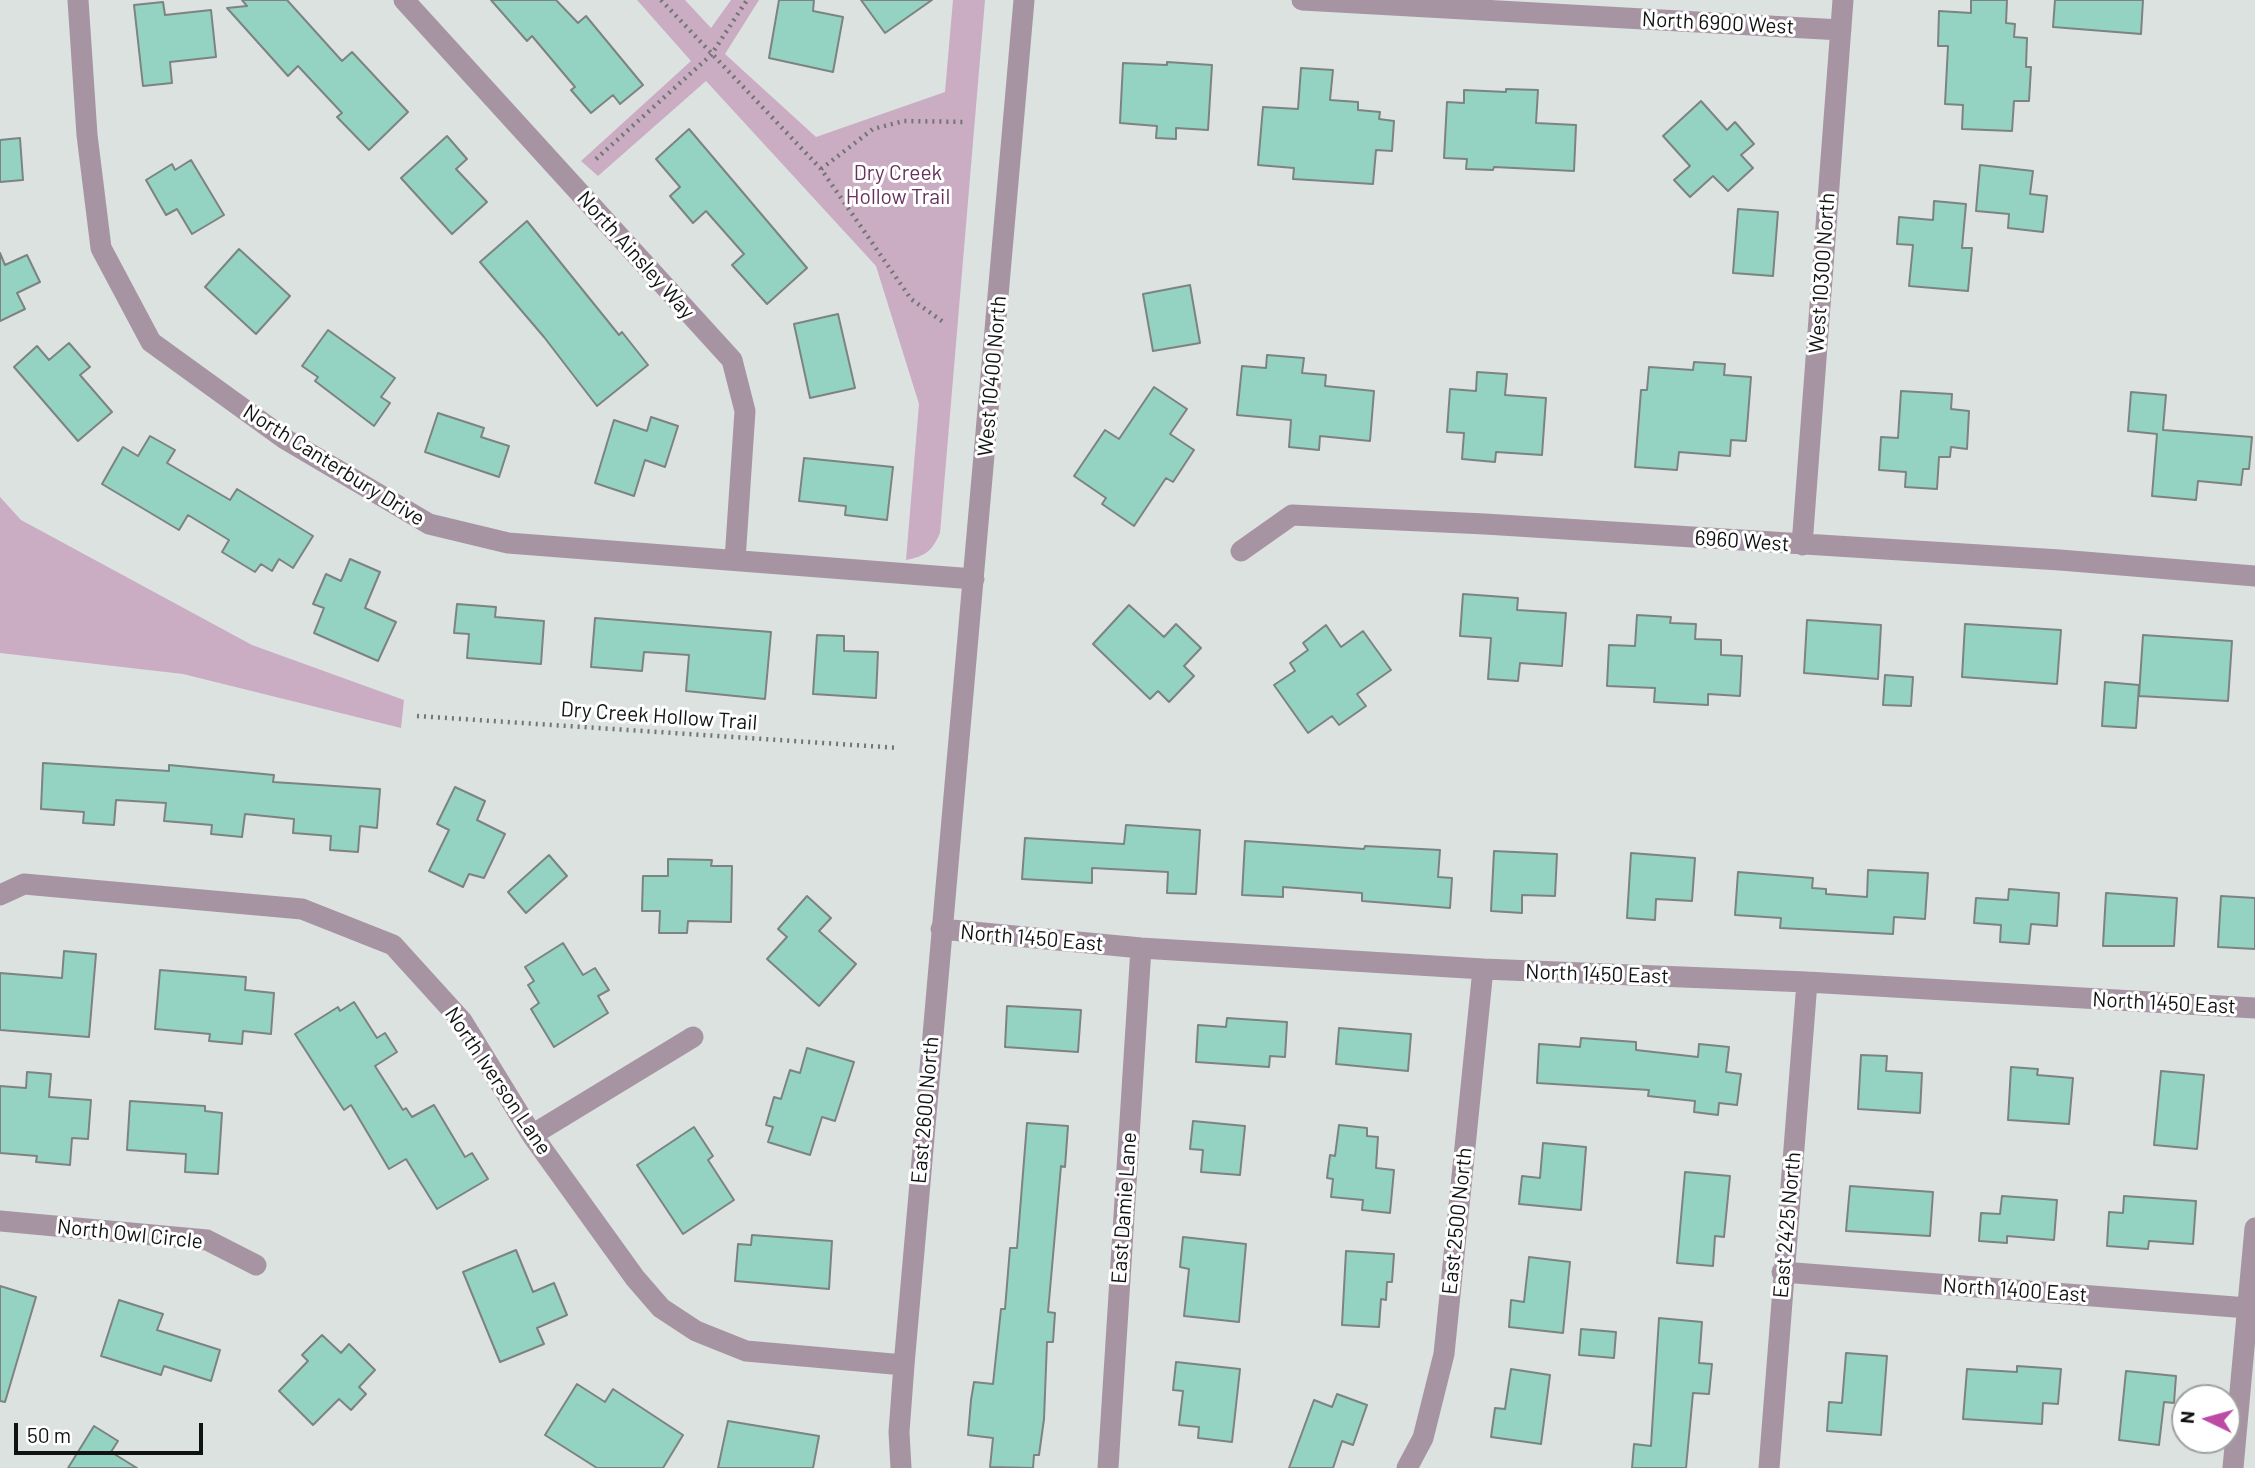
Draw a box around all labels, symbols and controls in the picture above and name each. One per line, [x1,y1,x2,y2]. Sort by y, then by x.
street label: North 6900 West [1641,6,1795,40]
park label: Dry Creek Hollow Trail [846,160,950,210]
street label: North Ainsley Way [572,186,700,324]
street label: West 10300 North [1804,192,1840,354]
street label: West 10400 North [972,294,1012,458]
street label: North Canterbury Drive [239,399,429,531]
street label: 6960 West [1694,525,1790,557]
street label: Dry Creek Hollow Trail [560,697,758,735]
street label: North 1450 East [959,919,1105,957]
street label: North 1450 East [1525,959,1669,989]
street label: North 1450 East [2092,987,2236,1019]
street label: North Iverson Lane [439,1002,557,1160]
street label: East 2600 North [906,1035,944,1185]
street label: East Damie Lane [1106,1131,1142,1285]
street label: East 2500 North [1437,1146,1477,1296]
street label: East 2425 North [1768,1151,1806,1299]
street label: North Owl Circle [56,1214,204,1254]
street label: North 1400 East [1942,1272,2088,1308]
north arrow [2171,1384,2241,1454]
scale bar [18,1408,206,1452]
text: N [2175,1410,2199,1425]
text: 50 m [27,1422,71,1447]

